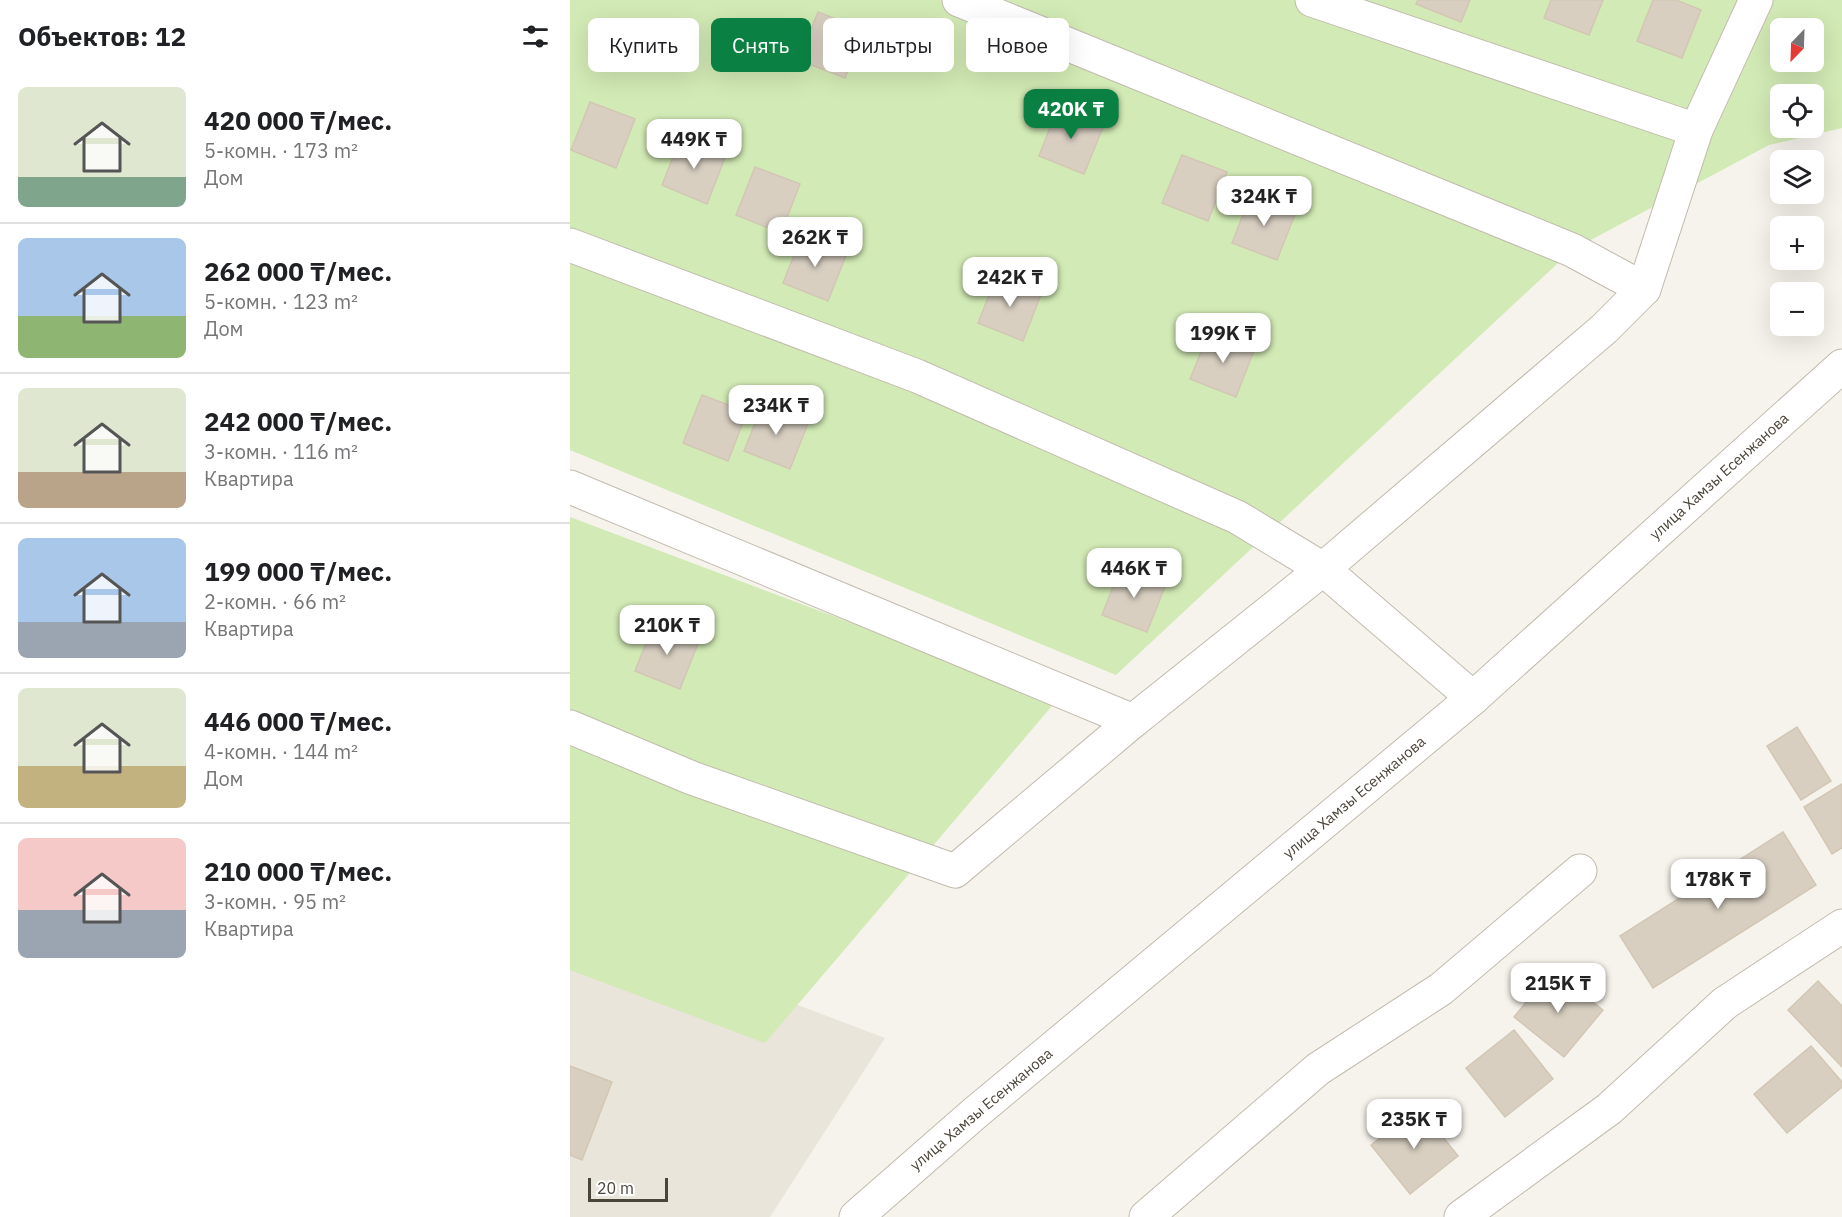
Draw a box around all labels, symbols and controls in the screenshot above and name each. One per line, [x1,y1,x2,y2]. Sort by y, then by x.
chip: Купить [588,18,699,72]
chip: Снять [711,18,811,72]
chip: Фильтры [823,18,954,72]
chip: Новое [966,18,1069,72]
north arrow [1770,18,1824,72]
map controls [1770,18,1824,336]
text: Объектов: 12 [18,19,186,53]
icon: filters [519,20,552,53]
button: locate [1770,84,1824,138]
pin: 420K ₸ [1022,89,1120,140]
text: 420K ₸ [1038,95,1104,122]
text: 420 000 ₸/мес. [204,103,392,137]
icon: home [66,111,138,183]
pin: 449K ₸ [645,119,743,170]
text: 449K ₸ [661,125,727,152]
text: 5-комн. · 173 m² [204,137,358,164]
button: layers [1770,150,1824,204]
text: Дом [204,164,244,191]
pin: 324K ₸ [1215,176,1313,227]
text: 324K ₸ [1231,182,1297,209]
button: + [1770,216,1824,270]
pin: 262K ₸ [766,217,864,268]
text: 262K ₸ [782,223,848,250]
text: 262 000 ₸/мес. [204,254,392,288]
pin: 242K ₸ [961,257,1059,308]
icon: home [66,262,138,334]
text: 242K ₸ [977,263,1043,290]
button: − [1770,282,1824,336]
text: 5-комн. · 123 m² [204,288,358,315]
pin: 199K ₸ [1174,313,1272,364]
text: Дом [204,315,244,342]
text: 199K ₸ [1190,319,1256,346]
pin: 234K ₸ [727,385,825,436]
text: 234K ₸ [743,391,809,418]
text: 242 000 ₸/мес. [204,404,392,438]
street label: улица Хамзы Есенжанова [1646,409,1792,543]
icon: home [66,412,138,484]
text: 3-комн. · 116 m² [204,438,358,465]
text: Квартира [204,465,294,492]
pin: 446K ₸ [1085,548,1183,599]
text: 199 000 ₸/мес. [204,554,392,588]
text: 446K ₸ [1101,554,1167,581]
icon: home [66,562,138,634]
text: 2-комн. · 66 m² [204,588,346,615]
pin: 210K ₸ [618,605,716,656]
text: 210K ₸ [634,611,700,638]
text: Квартира [204,615,294,642]
text: 446 000 ₸/мес. [204,704,392,738]
icon: home [66,712,138,784]
street label: улица Хамзы Есенжанова [1279,732,1429,862]
text: 4-комн. · 144 m² [204,738,358,765]
text: Дом [204,765,244,792]
text: 210 000 ₸/мес. [204,854,392,888]
pin: 178K ₸ [1669,859,1767,910]
icon: home [66,862,138,934]
text: 178K ₸ [1685,865,1751,892]
text: 3-комн. · 95 m² [204,888,346,915]
text: Квартира [204,915,294,942]
pin: 215K ₸ [1509,963,1607,1014]
text: 215K ₸ [1525,969,1591,996]
street label: улица Хамзы Есенжанова [906,1044,1056,1174]
pin: 235K ₸ [1365,1099,1463,1150]
text: 235K ₸ [1381,1105,1447,1132]
scale bar [588,1175,668,1202]
text: 20 m [597,1178,634,1198]

